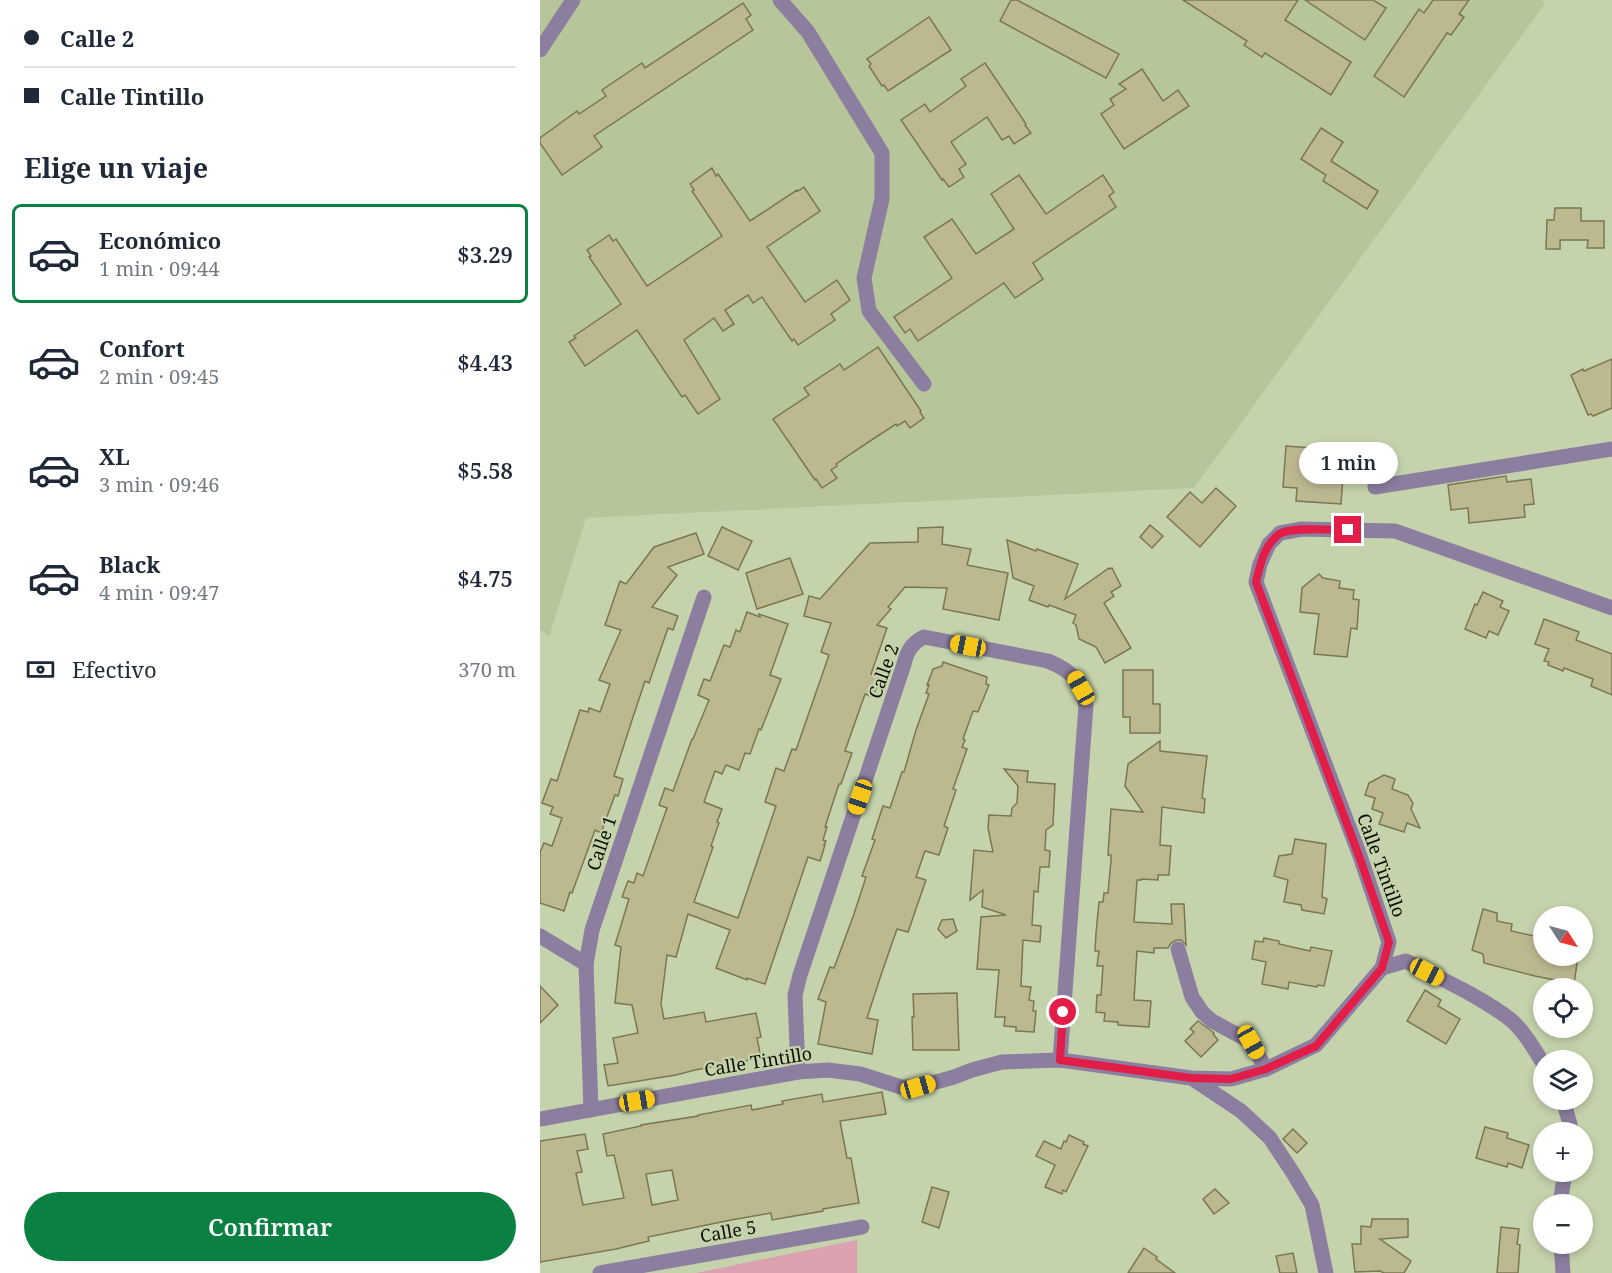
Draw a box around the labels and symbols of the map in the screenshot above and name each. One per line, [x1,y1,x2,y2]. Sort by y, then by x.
callout: 1 min [1298,443,1398,485]
route end [1334,516,1361,543]
car [949,634,987,658]
street label: Calle 2 [862,640,904,702]
car [1064,668,1098,708]
car [846,777,874,817]
street label: Calle Tintillo [1352,810,1412,920]
street label: Calle 1 [580,812,622,874]
north arrow [1533,906,1593,966]
car [1407,956,1447,988]
route start [1049,998,1076,1025]
car [1234,1022,1268,1062]
street label: Calle Tintillo [702,1041,814,1081]
car [898,1073,938,1101]
car [618,1089,656,1113]
street label: Calle 5 [698,1214,758,1248]

